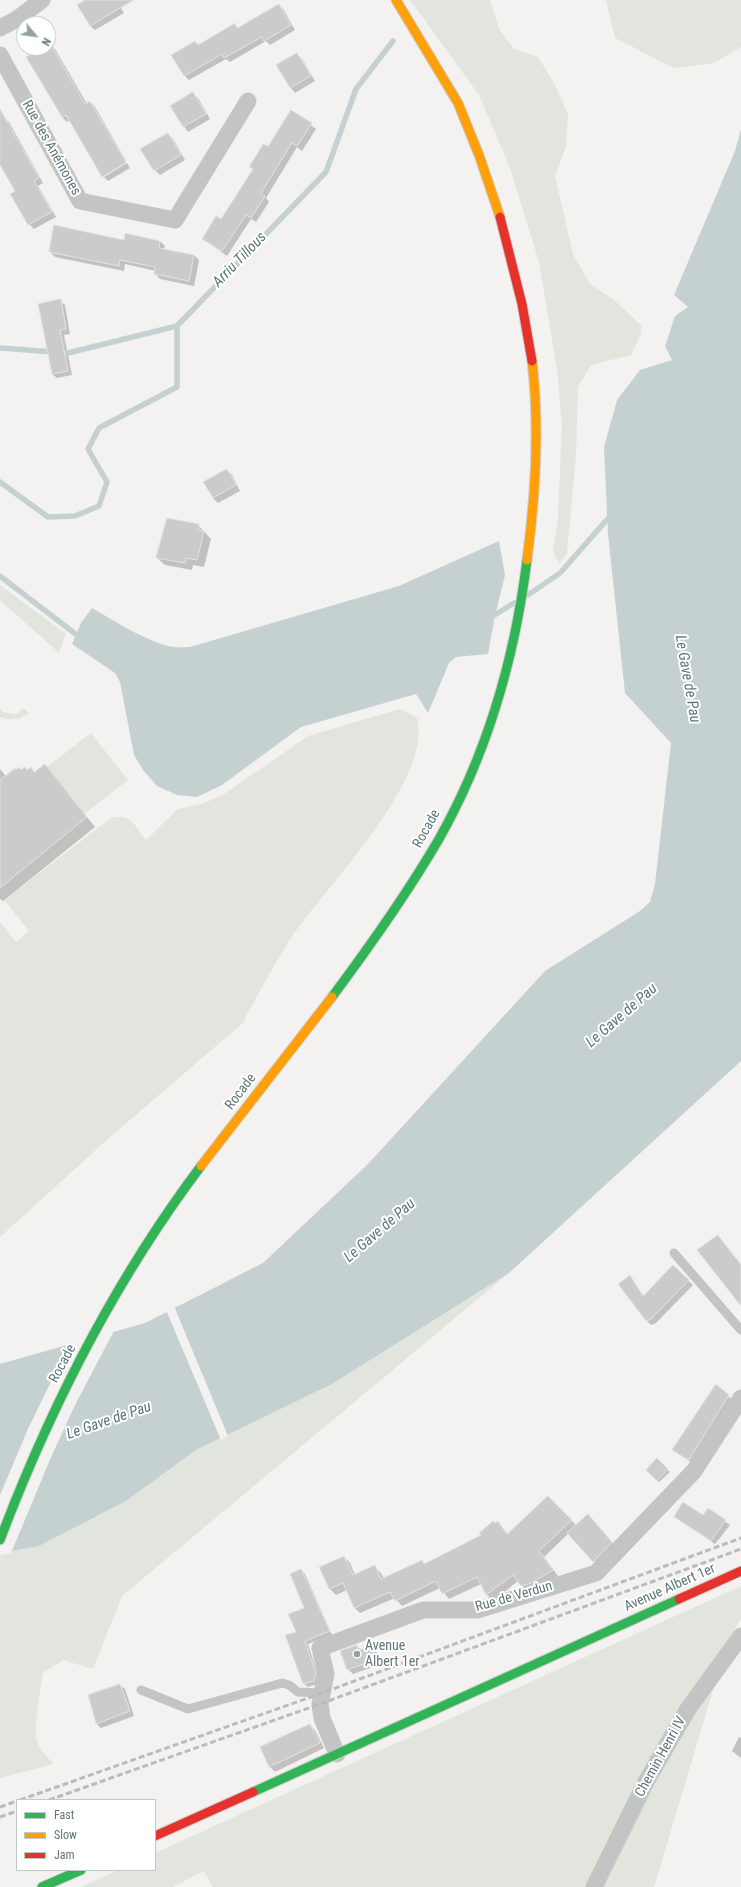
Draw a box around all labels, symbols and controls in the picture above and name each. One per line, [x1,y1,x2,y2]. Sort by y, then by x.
north arrow [16,16,56,56]
text: N [39,35,53,48]
street label: Rue des Anémones [18,98,84,198]
water label: Arriu Tillous [209,229,271,291]
water label: Le Gave de Pau [670,634,704,724]
street label: Rocade [410,807,444,851]
water label: Le Gave de Pau [583,980,661,1052]
street label: Rocade [222,1071,260,1113]
water label: Le Gave de Pau [341,1195,419,1267]
street label: Rocade [46,1342,80,1386]
water label: Le Gave de Pau [64,1398,154,1444]
street label: Avenue Albert 1er [622,1560,718,1616]
street label: Rue de Verdun [474,1578,554,1616]
place label: Avenue Albert 1er [365,1638,419,1670]
marker: Avenue Albert 1er [352,1649,362,1659]
street label: Chemin Henri IV [632,1714,690,1800]
legend [16,1799,156,1871]
text: Fast [54,1808,74,1822]
text: Slow [54,1828,77,1842]
text: Jam [54,1848,75,1862]

